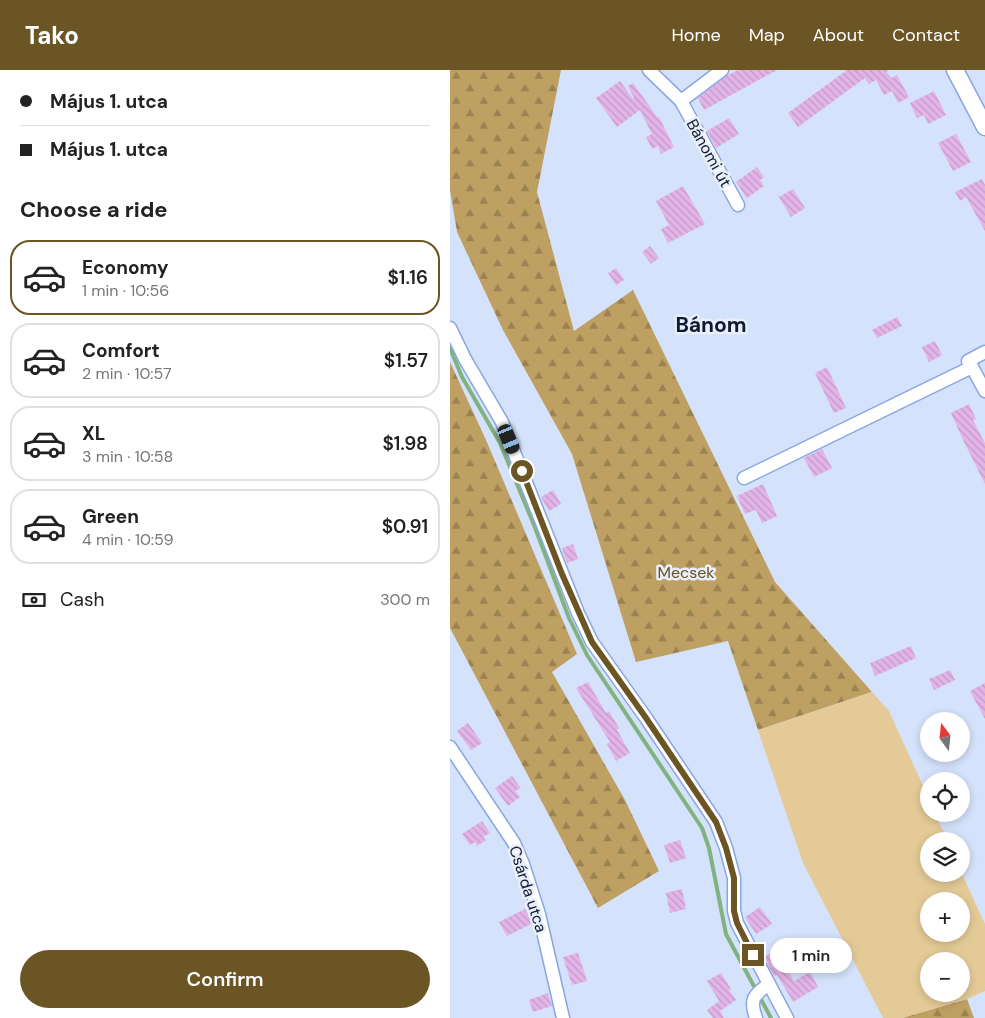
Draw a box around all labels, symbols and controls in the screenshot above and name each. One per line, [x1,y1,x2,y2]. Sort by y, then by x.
text: Tako [25,20,79,51]
text: Home [671,23,721,47]
text: Map [749,23,785,47]
text: About [813,23,864,47]
text: Contact [892,23,960,47]
text: Május 1. utca [50,89,168,114]
street label: Bánomi út [682,115,736,191]
text: Május 1. utca [50,137,168,162]
text: Choose a ride [20,195,168,224]
icon: car [22,255,67,300]
text: Economy [82,255,169,280]
text: $1.16 [387,265,428,290]
text: 1 min · 10:56 [82,280,169,301]
district label: Bánom [675,311,747,339]
icon: car [22,338,67,383]
text: Comfort [82,338,160,363]
text: $1.57 [384,348,428,373]
text: 2 min · 10:57 [82,363,172,384]
icon: car [22,421,67,466]
text: XL [82,421,105,446]
car [496,422,521,456]
text: $1.98 [382,431,428,456]
text: 3 min · 10:58 [82,446,173,467]
route start [511,460,533,482]
icon: car [22,504,67,549]
text: Green [82,504,139,529]
text: $0.91 [382,514,428,539]
text: 4 min · 10:59 [82,529,173,550]
park label: Mecsek [658,562,714,583]
icon: cash [20,586,48,614]
text: Cash [60,587,104,612]
text: 300 m [380,589,430,610]
north arrow [920,712,970,762]
map controls [920,712,970,1002]
button: locate [920,772,970,822]
button: layers [920,832,970,882]
street label: Csárda utca [504,843,552,935]
button: + [920,892,970,942]
callout: 1 min [770,938,853,972]
route end [742,944,764,966]
text: 1 min [792,945,830,966]
button: Confirm [20,950,430,1008]
button: − [920,952,970,1002]

